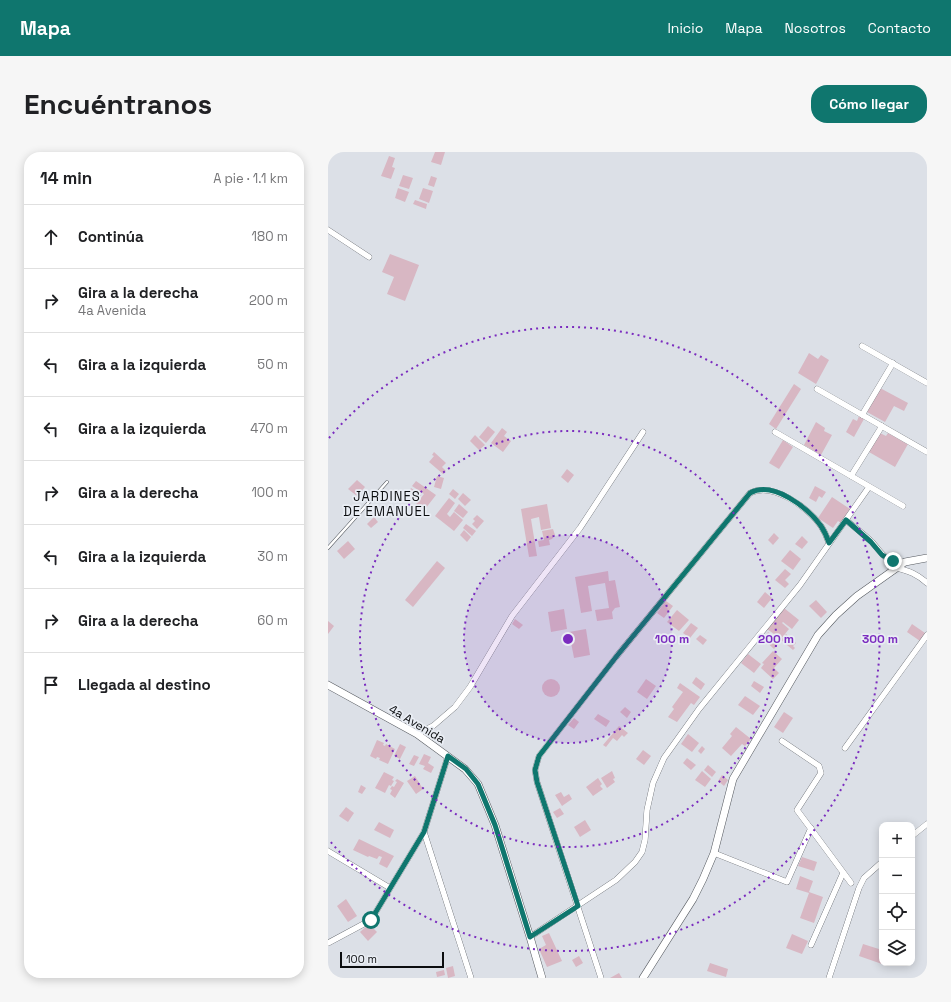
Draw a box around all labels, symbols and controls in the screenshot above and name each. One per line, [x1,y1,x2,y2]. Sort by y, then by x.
text: Mapa [20,16,71,41]
text: Inicio [667,19,703,37]
text: Mapa [725,19,763,37]
text: Nosotros [785,19,846,37]
text: Contacto [868,19,931,37]
button: Cómo llegar [811,85,927,123]
text: Encuéntranos [24,86,212,122]
text: 14 min [40,167,92,189]
text: A pie · 1.1 km [213,170,288,187]
icon: ahead [40,226,62,248]
text: Continúa [78,227,144,246]
text: 180 m [252,228,288,245]
text: Gira a la derecha [78,283,198,302]
icon: right [40,290,62,312]
text: 200 m [249,292,288,309]
text: 4a Avenida [78,302,146,319]
icon: left [40,354,62,376]
text: Gira a la izquierda [78,355,206,374]
text: 50 m [257,356,288,373]
icon: left [40,418,62,440]
text: Gira a la izquierda [78,419,206,438]
text: 470 m [250,420,288,437]
icon: right [40,482,62,504]
text: Gira a la derecha [78,483,198,502]
text: 100 m [251,484,288,501]
district label: JARDINES DE EMANUEL [343,488,431,520]
icon: left [40,546,62,568]
text: Gira a la izquierda [78,547,206,566]
text: 30 m [257,548,288,565]
route end [884,552,902,570]
icon: right [40,610,62,632]
text: Gira a la derecha [78,611,198,630]
text: 60 m [257,612,288,629]
text: 100 m [655,631,689,647]
text: 200 m [758,631,794,647]
text: 300 m [862,631,898,647]
centre of rings [561,632,575,646]
icon: arrive [40,674,62,696]
text: Llegada al destino [78,675,211,694]
street label: 4a Avenida [386,701,448,747]
map controls [879,822,915,966]
button: + [879,822,915,858]
button: − [879,858,915,894]
button: locate [879,894,915,930]
route start [362,911,380,929]
button: layers [879,930,915,966]
scale bar [340,950,444,969]
text: 100 m [346,952,377,966]

